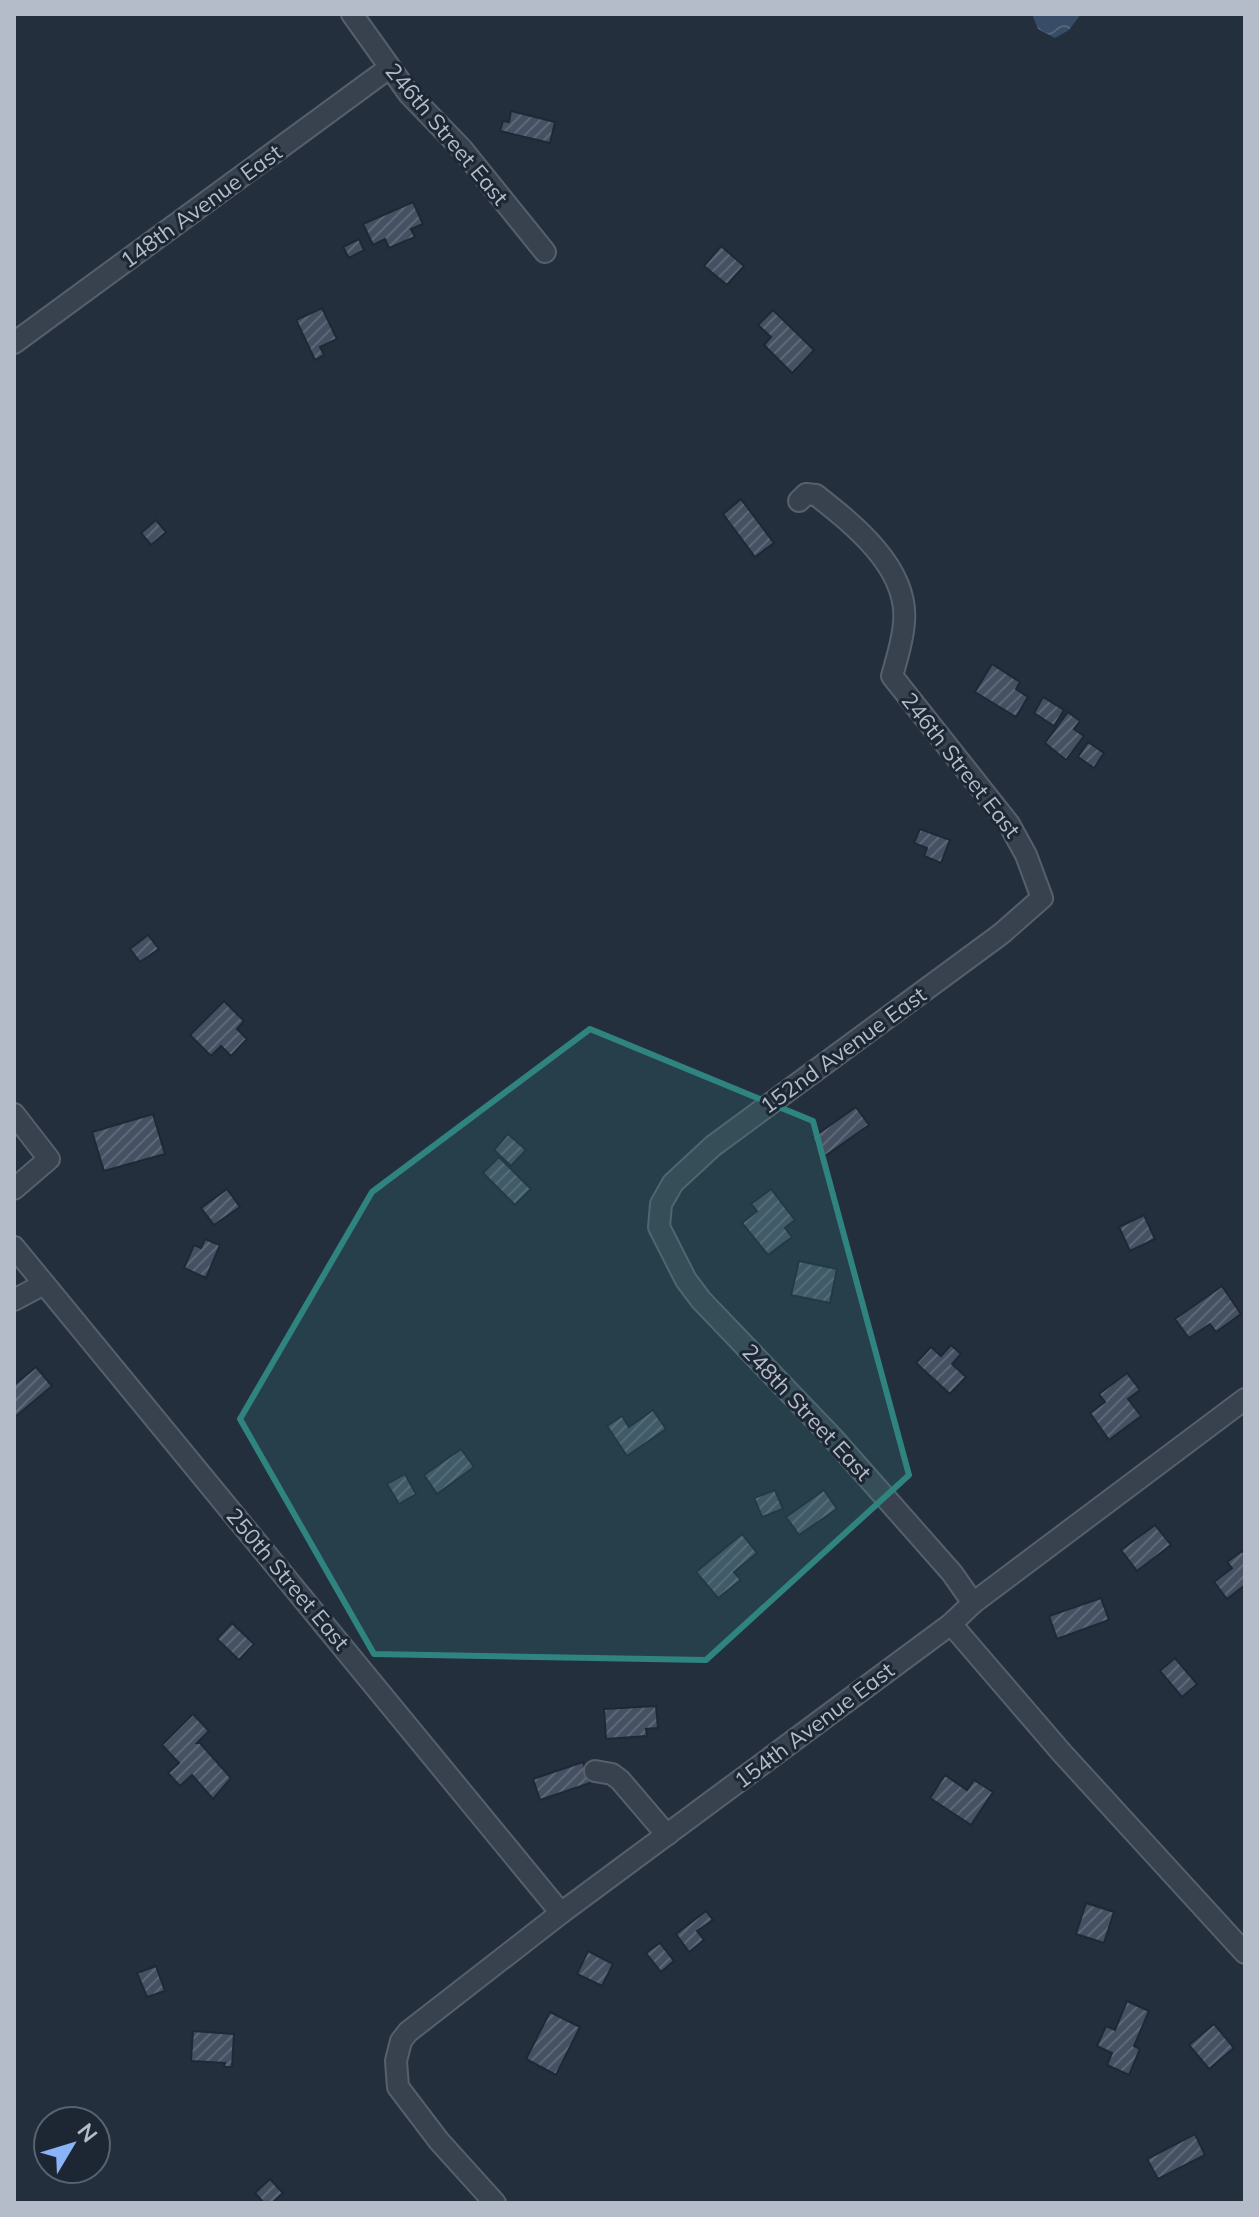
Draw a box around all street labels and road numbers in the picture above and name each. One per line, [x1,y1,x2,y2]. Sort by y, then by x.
street label: 246th Street East [379,57,515,211]
street label: 148th Avenue East [115,138,287,274]
street label: 246th Street East [895,687,1027,844]
street label: 152nd Avenue East [755,980,932,1120]
street label: 248th Street East [736,1338,878,1486]
street label: 250th Street East [220,1502,356,1656]
street label: 154th Avenue East [729,1656,900,1794]

